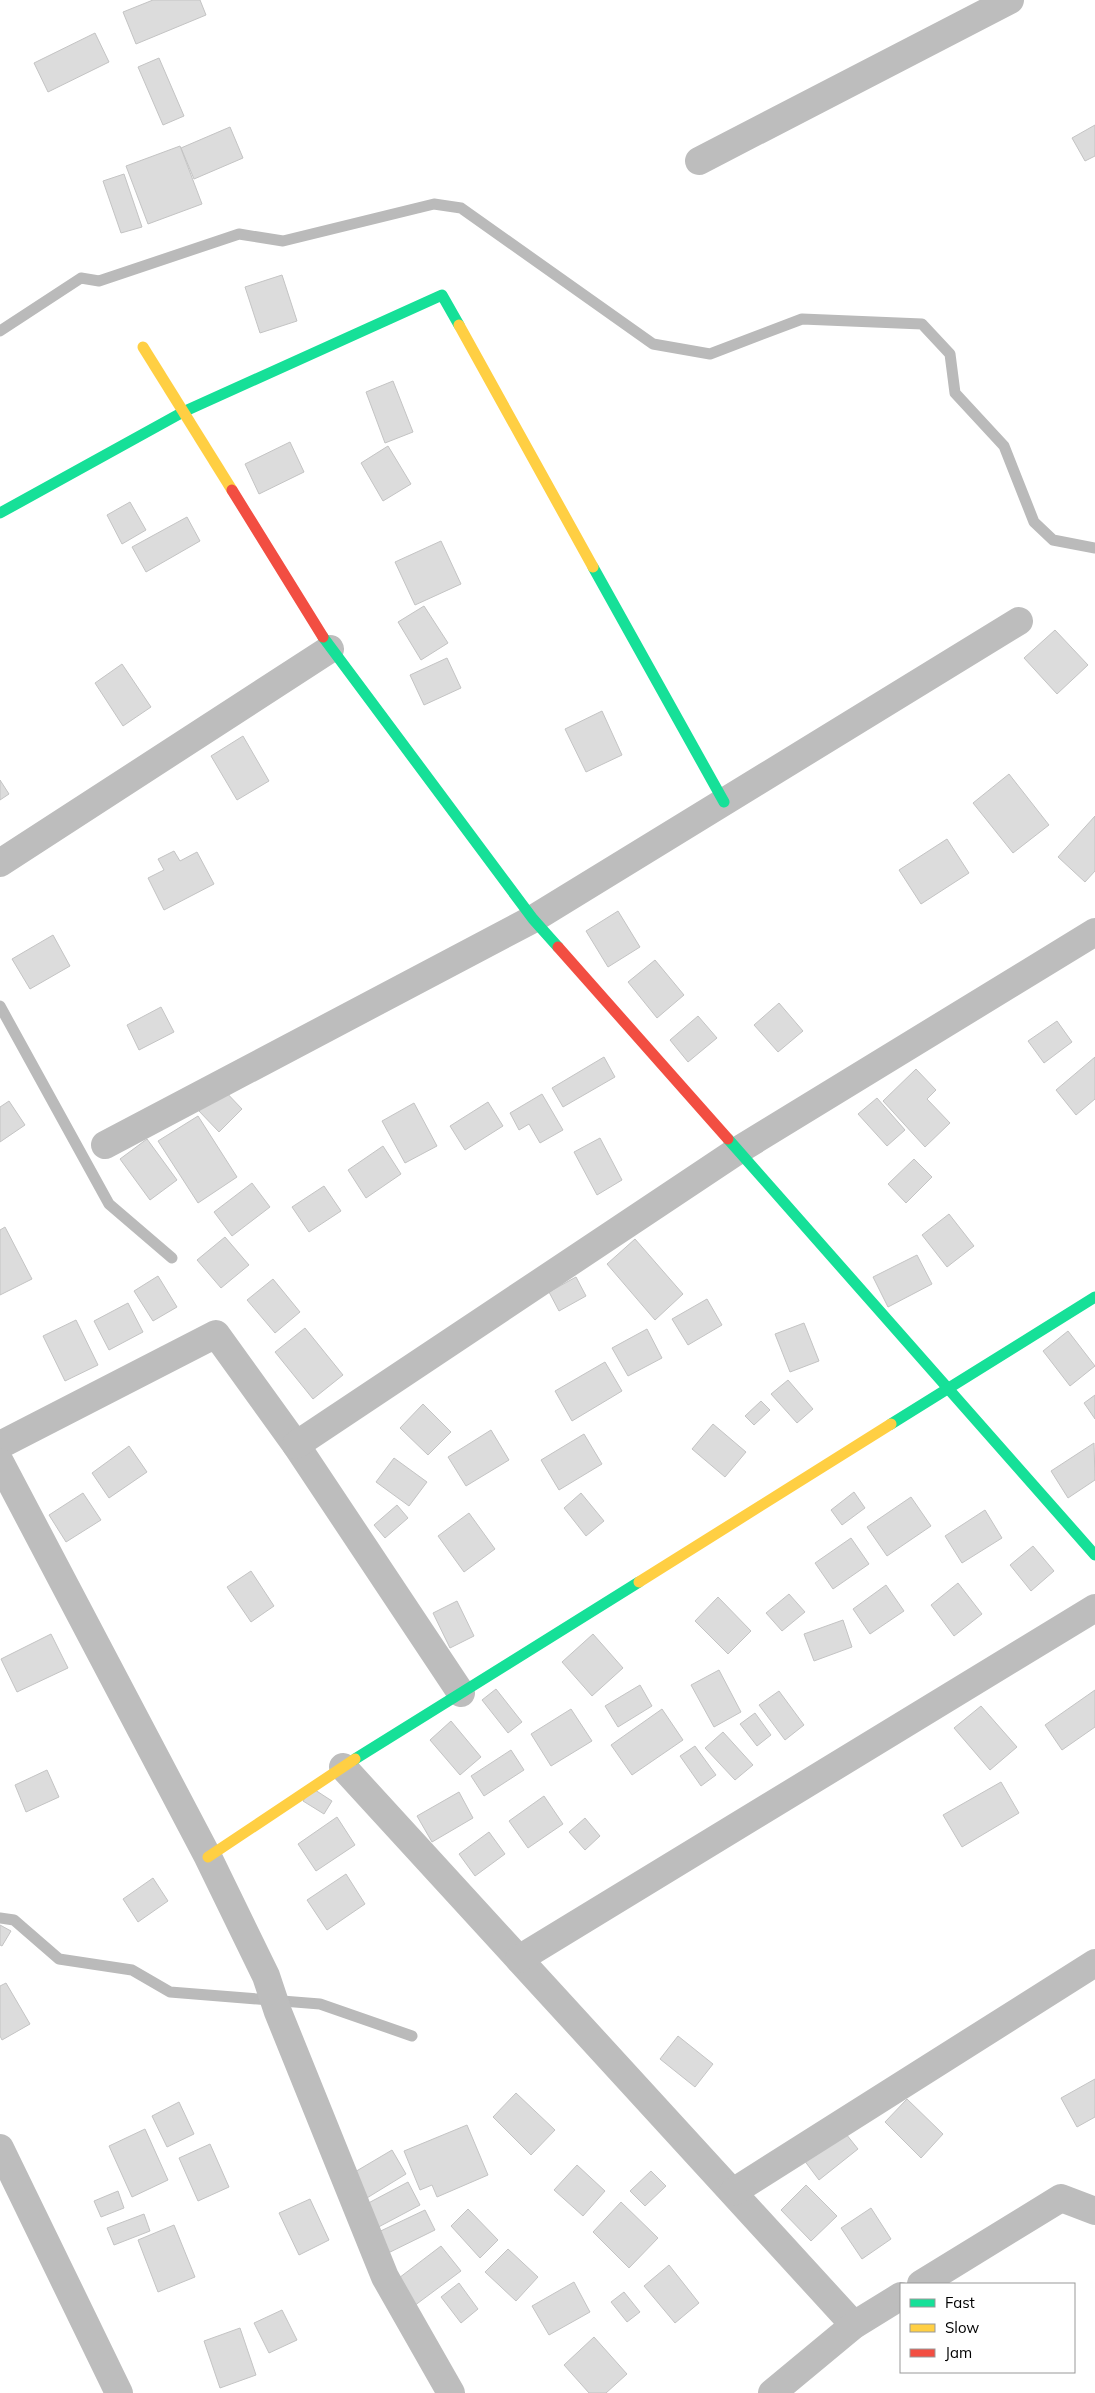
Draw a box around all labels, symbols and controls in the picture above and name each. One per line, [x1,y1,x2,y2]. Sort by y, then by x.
legend [900,2283,1075,2373]
text: Fast [945,2293,975,2312]
text: Slow [945,2318,979,2337]
text: Jam [945,2343,972,2362]

